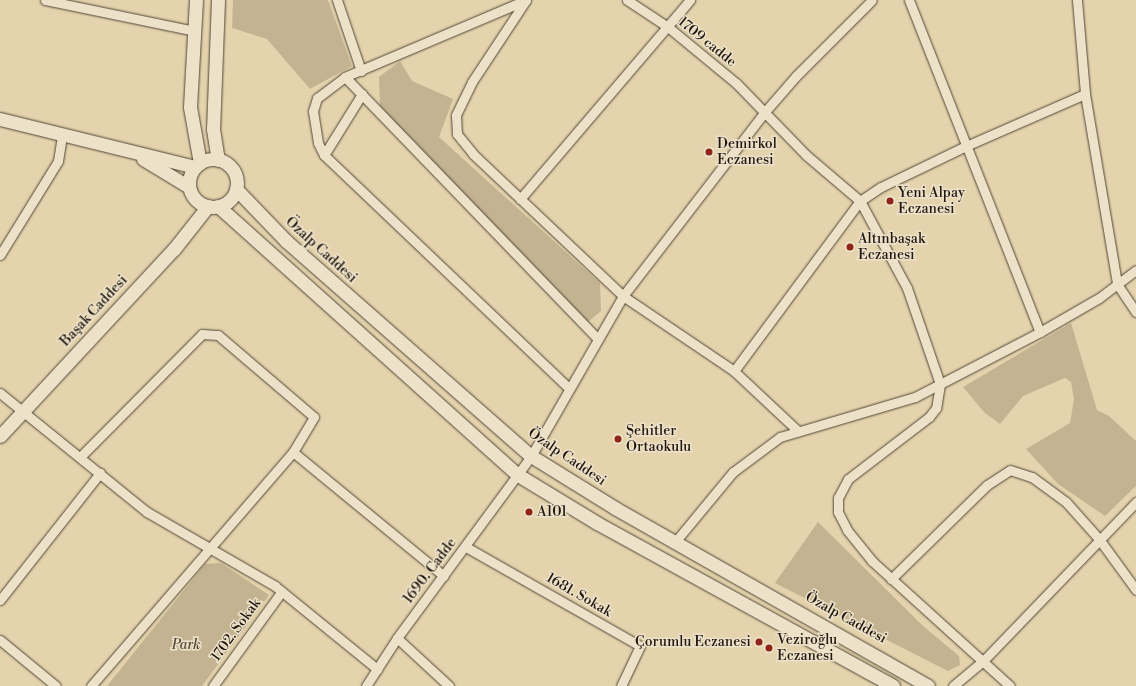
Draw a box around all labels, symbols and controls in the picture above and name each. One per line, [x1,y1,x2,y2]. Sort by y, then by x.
street label: 1709 cadde [675,14,739,70]
place label: Demirkol Eczanesi [717,136,777,168]
marker: Demirkol Eczanesi [704,147,714,157]
place label: Yeni Alpay Eczanesi [898,185,965,218]
marker: Yeni Alpay Eczanesi [885,196,895,206]
street label: Özalp Caddesi [282,214,360,286]
place label: Altınbaşak Eczanesi [858,231,925,264]
marker: Altınbaşak Eczanesi [845,242,855,252]
street label: Başak Caddesi [57,272,131,350]
place label: Şehitler Ortaokulu [626,423,691,456]
street label: Özalp Caddesi [525,425,609,489]
marker: Şehitler Ortaokulu [613,434,623,444]
place label: A101 [537,504,567,520]
marker: A101 [524,507,534,517]
street label: 1690. Cadde [400,535,460,607]
street label: 1681. Sokak [543,570,615,620]
street label: Özalp Caddesi [802,589,890,647]
street label: 1702. Sokak [208,595,264,665]
place label: Veziroğlu Eczanesi [777,632,837,664]
place label: Çorumlu Eczanesi [635,634,751,650]
park label: Park [172,637,200,653]
marker: Çorumlu Eczanesi [754,637,764,647]
marker: Veziroğlu Eczanesi [764,643,774,653]

